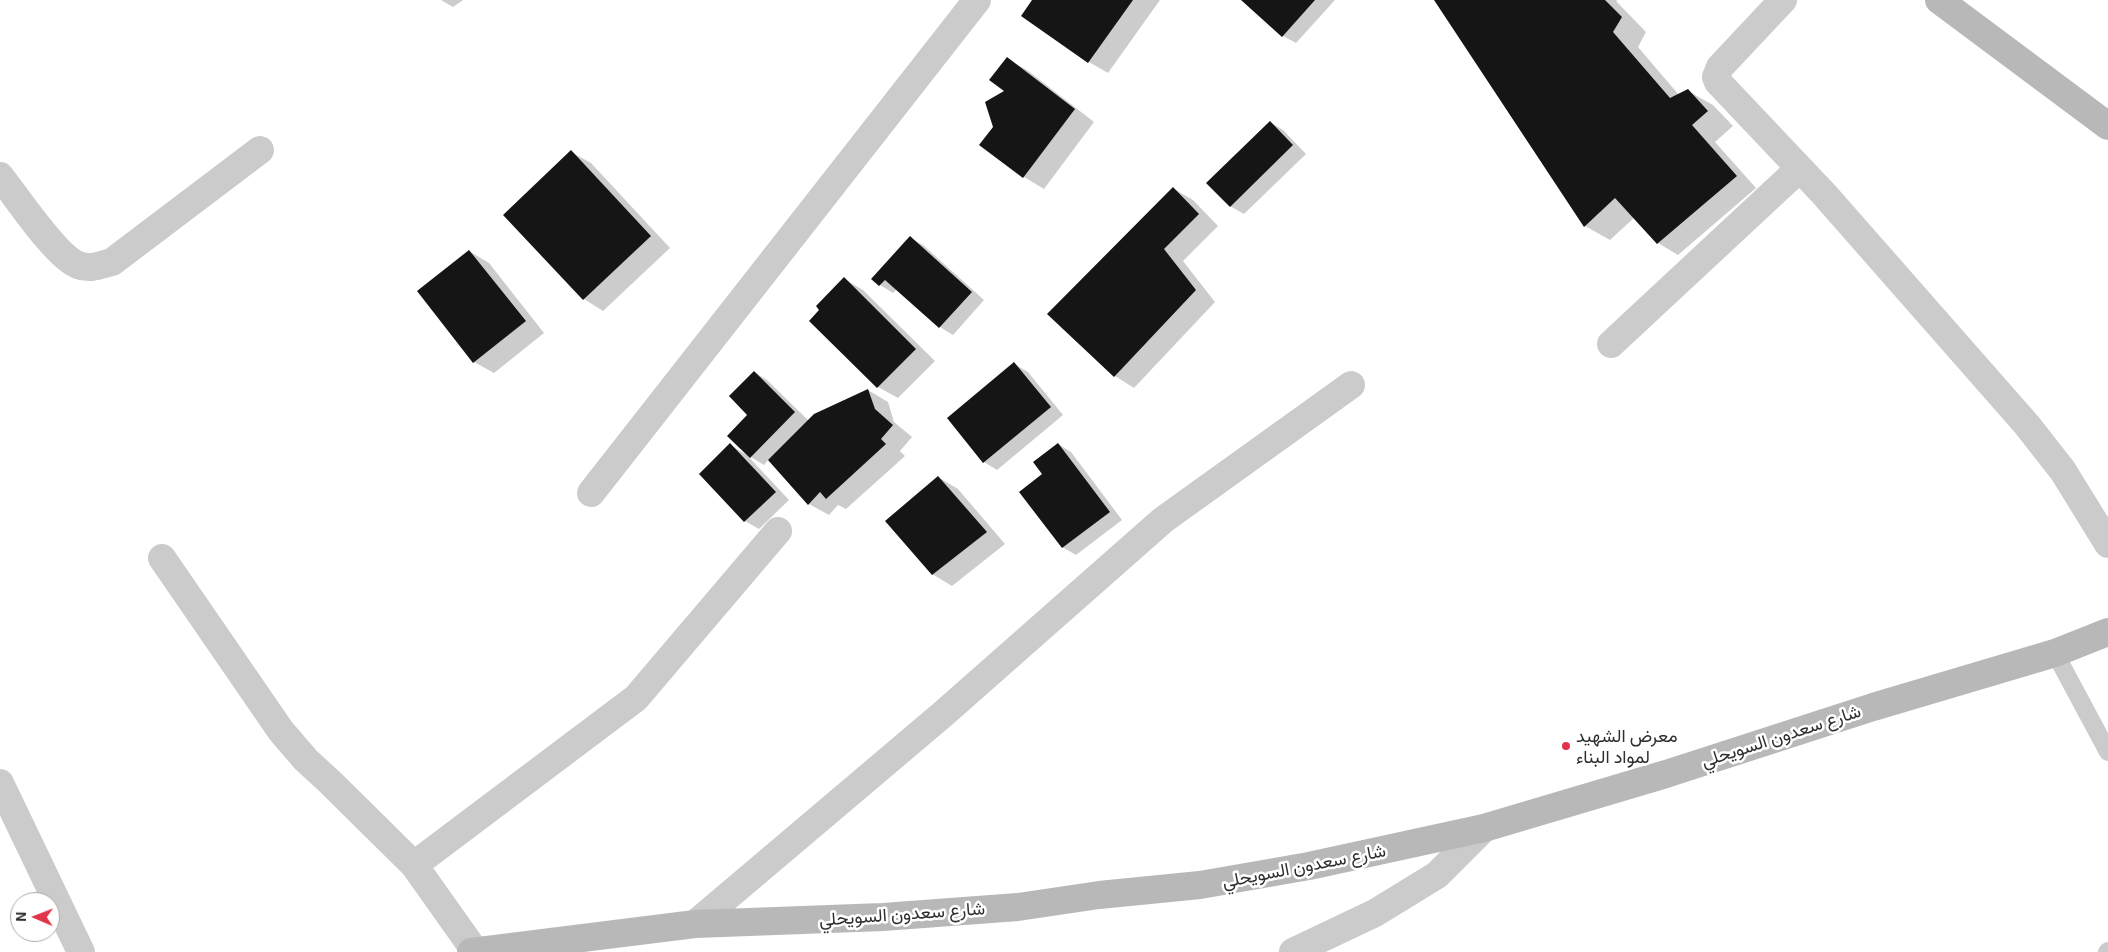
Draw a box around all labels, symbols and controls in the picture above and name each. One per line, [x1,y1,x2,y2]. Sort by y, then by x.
street label: شارع سعدون السويحلي [1699,700,1863,772]
place label: معرض الشهيد لمواد البناء [1576,725,1678,768]
marker: معرض الشهيد لمواد البناء [1560,740,1572,752]
street label: شارع سعدون السويحلي [1220,840,1388,892]
north arrow [10,892,60,942]
street label: شارع سعدون السويحلي [818,897,986,931]
text: N [12,912,29,922]

